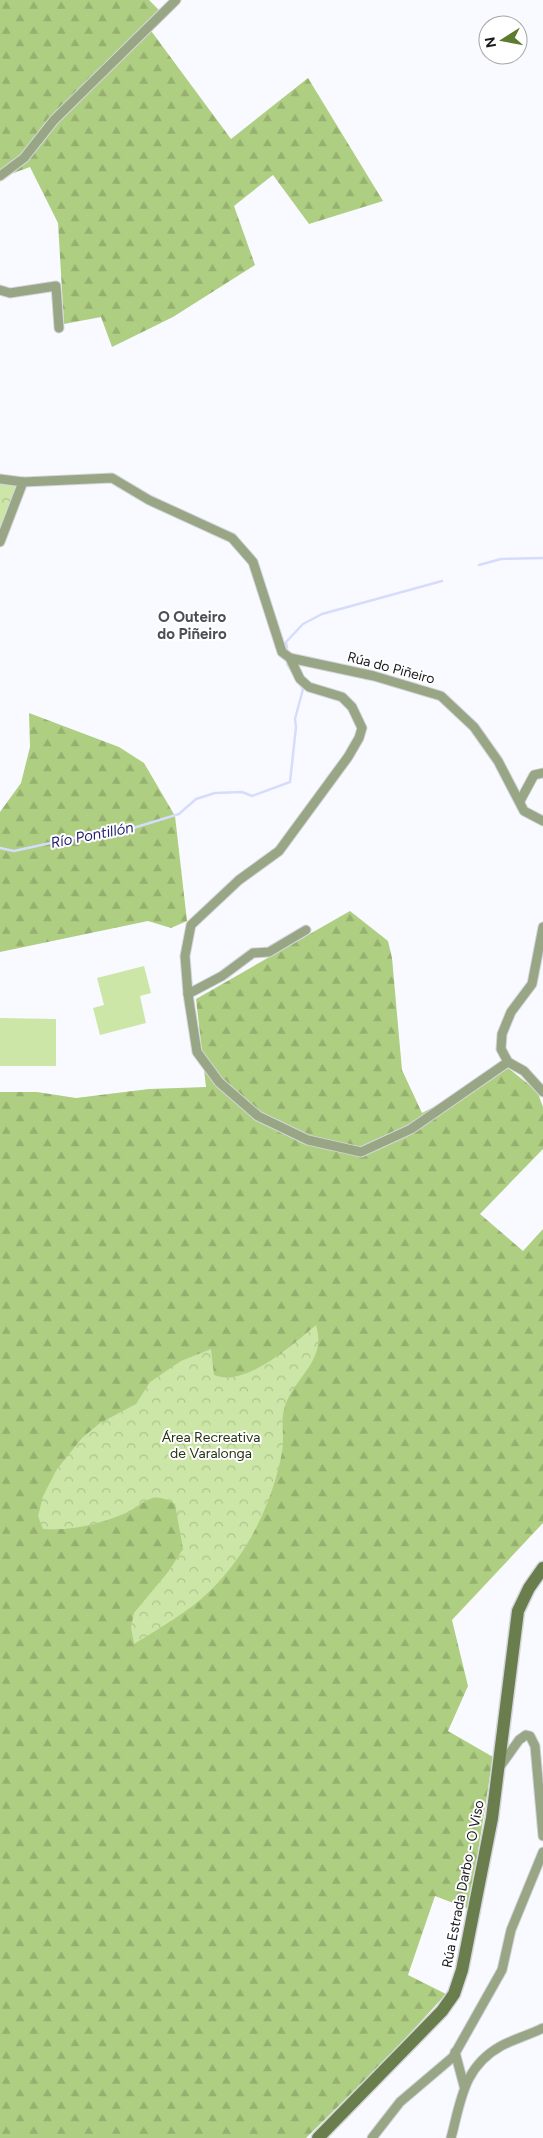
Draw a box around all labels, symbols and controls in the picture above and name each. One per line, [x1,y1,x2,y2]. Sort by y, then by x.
north arrow [478,15,528,65]
text: N [481,35,500,49]
district label: O Outeiro do Piñeiro [157,608,227,643]
street label: Rúa do Piñeiro [345,648,437,688]
water label: Río Pontillón [49,818,135,852]
park label: Área Recreativa de Varalonga [162,1429,260,1462]
street label: Rúa Estrada Darbo - O Viso [438,1799,488,1969]

